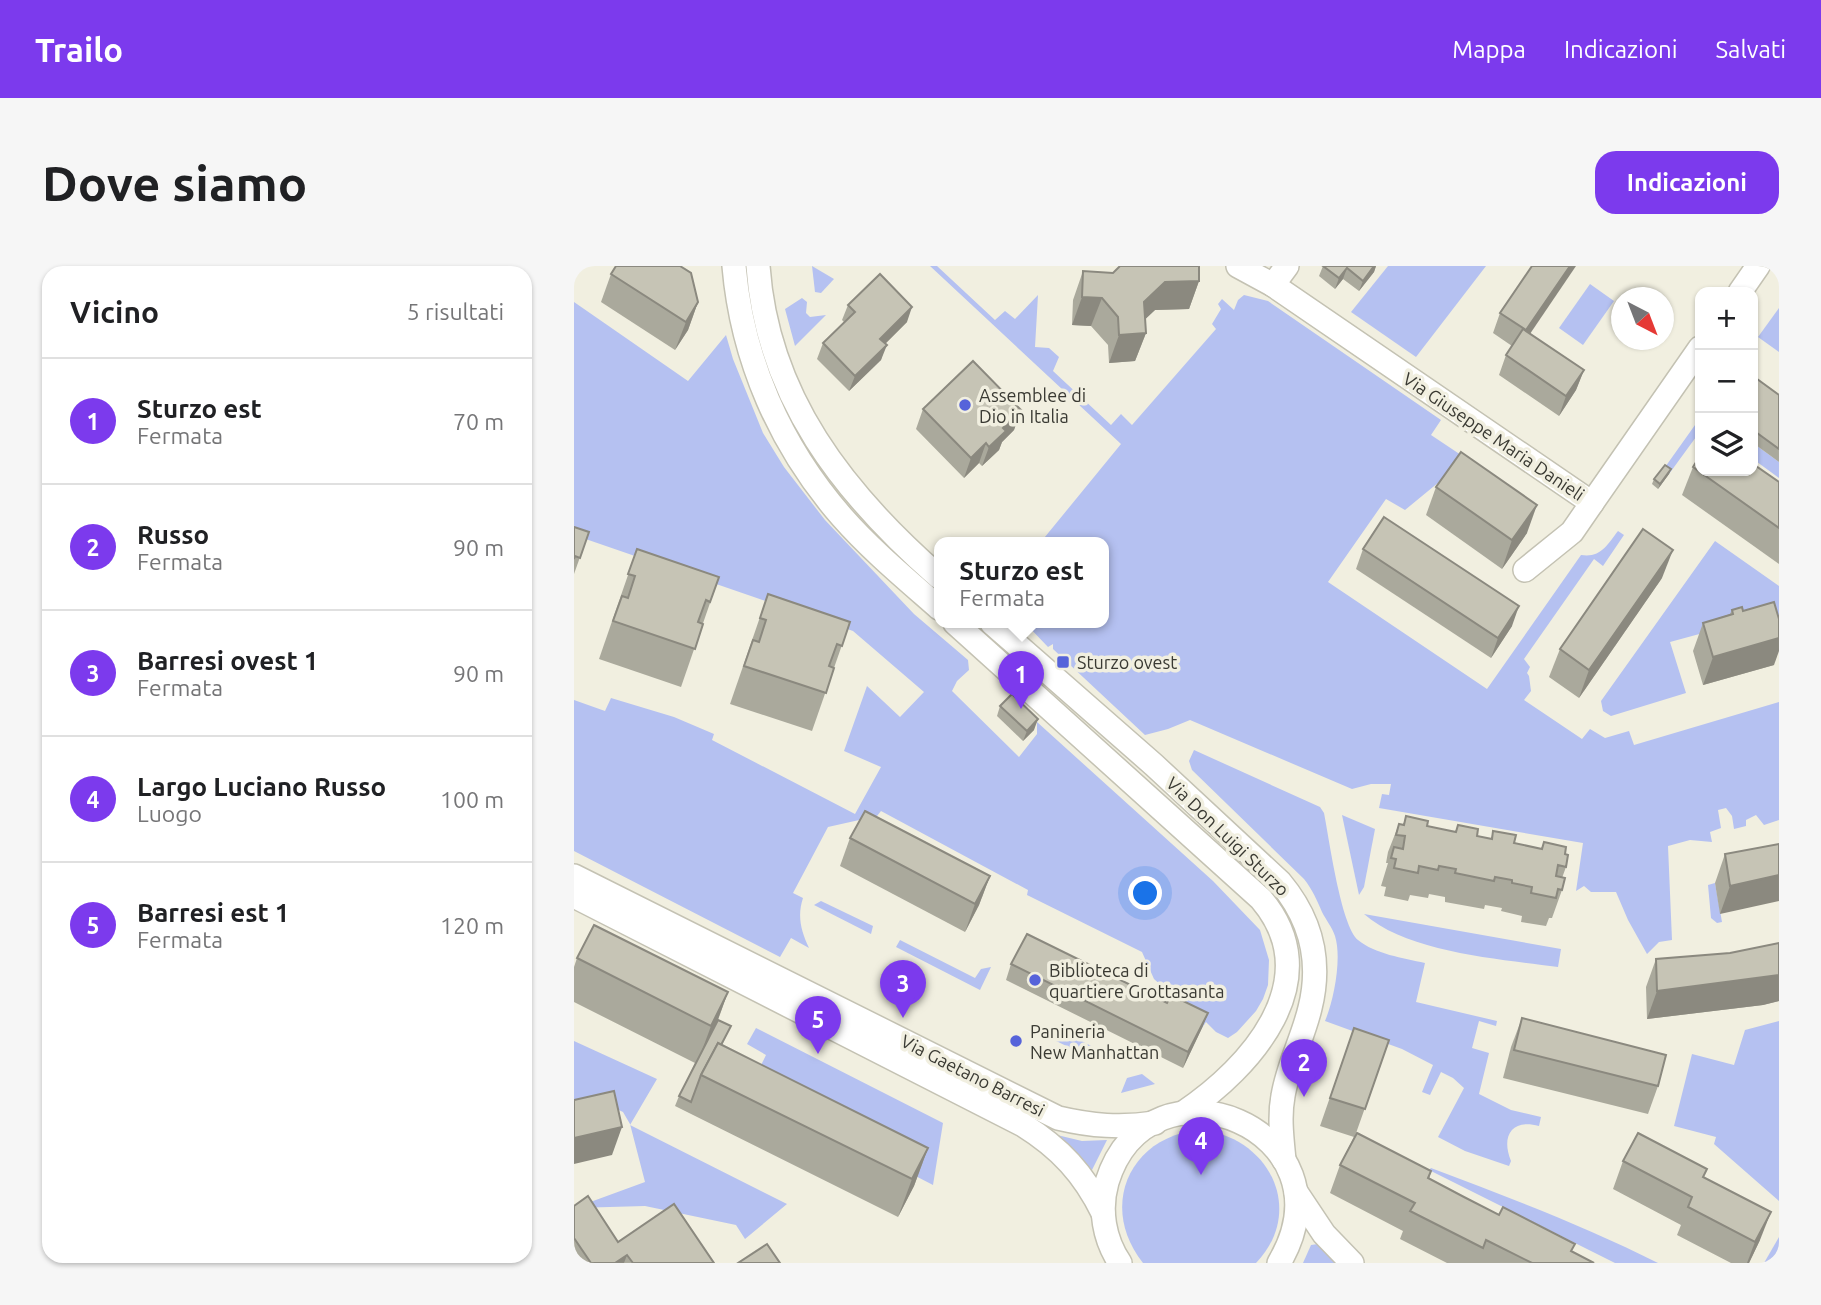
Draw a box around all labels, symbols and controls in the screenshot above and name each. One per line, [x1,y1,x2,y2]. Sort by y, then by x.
text: Trailo [35,31,123,68]
text: Mappa [1452,36,1526,63]
text: Indicazioni [1564,36,1678,63]
text: Salvati [1716,36,1786,63]
button: Indicazioni [1595,151,1779,214]
text: Dove siamo [42,155,307,210]
north arrow [1611,287,1674,350]
map controls [1695,287,1758,476]
button: + [1695,287,1758,350]
text: Vicino [70,295,159,329]
text: 5 risultati [407,299,504,324]
button: − [1695,350,1758,413]
street label: Via Giuseppe Maria Danieli [1400,368,1588,504]
place label: Assemblee di Dio in Italia [979,385,1086,426]
text: Sturzo est [137,394,262,423]
marker: Assemblee di Dio in Italia [957,397,973,413]
text: 1 [87,409,99,434]
text: 70 m [453,409,504,434]
button: layers [1695,413,1758,476]
text: Fermata [137,423,223,448]
text: Russo [137,520,209,549]
text: 2 [87,535,99,560]
text: 90 m [453,535,504,560]
popup [934,537,1109,628]
text: Fermata [137,549,223,574]
text: Sturzo est [959,556,1084,585]
text: Fermata [959,585,1045,610]
text: Barresi ovest 1 [137,646,318,675]
pin: 1 [998,651,1044,709]
place label: Sturzo ovest [1077,652,1177,672]
marker: Sturzo ovest [1055,654,1071,670]
text: 3 [87,661,99,686]
text: 90 m [453,661,504,686]
text: Fermata [137,675,223,700]
text: Largo Luciano Russo [137,772,386,801]
street label: Via Don Luigi Sturzo [1163,772,1293,900]
text: 4 [87,787,99,812]
text: 100 m [440,787,504,812]
text: Luogo [137,801,202,826]
your location [1128,876,1162,910]
text: Barresi est 1 [137,898,289,927]
text: 5 [87,913,99,938]
text: 120 m [440,913,504,938]
text: Fermata [137,927,223,952]
pin: 3 [880,960,926,1018]
place label: Biblioteca di quartiere Grottasanta [1049,960,1224,1001]
marker: Biblioteca di quartiere Grottasanta [1027,972,1043,988]
pin: 5 [795,996,841,1054]
place label: Panineria New Manhattan [1030,1021,1159,1062]
street label: Via Gaetano Barresi [898,1030,1048,1120]
marker: Panineria New Manhattan [1008,1033,1024,1049]
pin: 2 [1281,1039,1327,1097]
pin: 4 [1178,1117,1224,1175]

